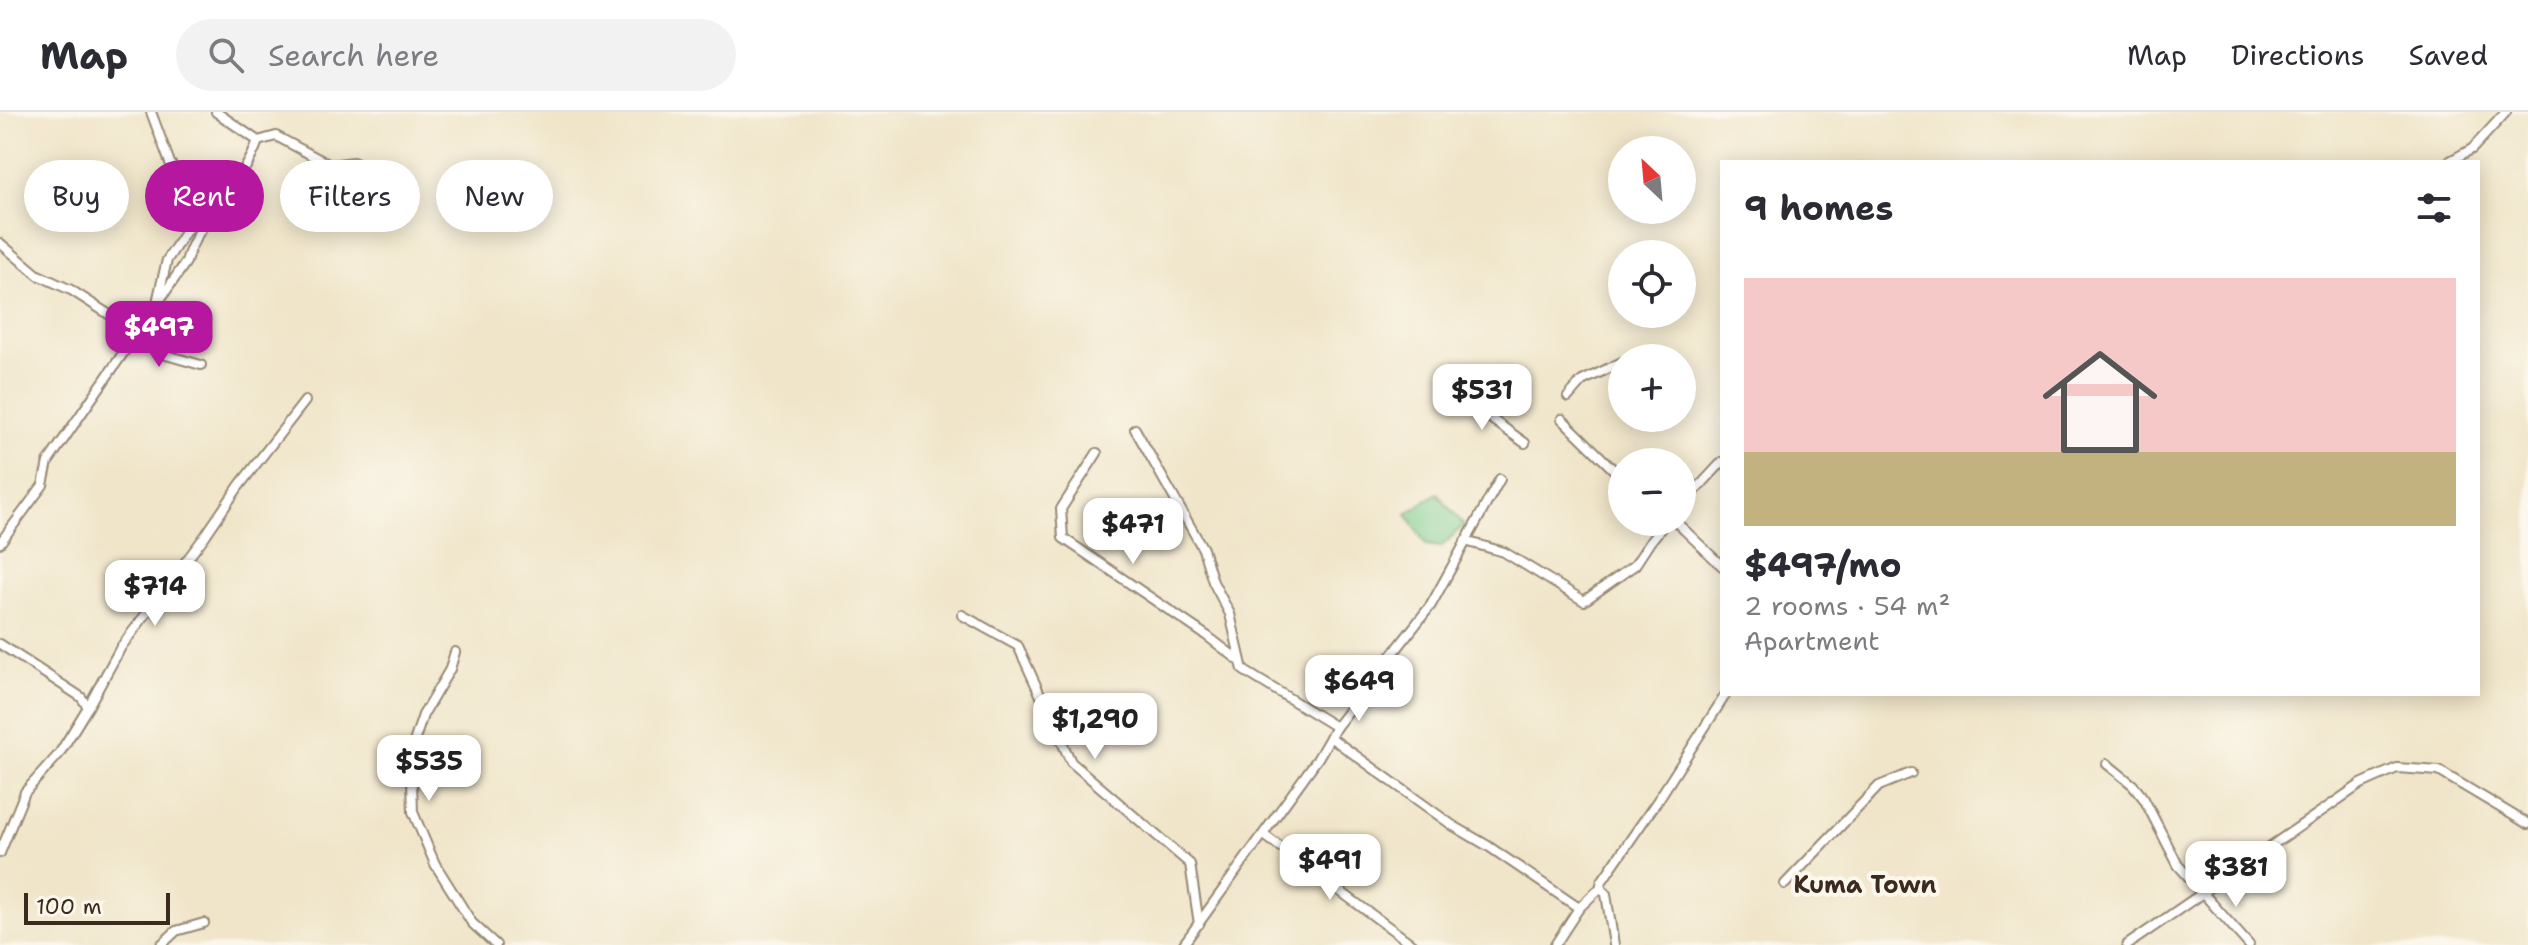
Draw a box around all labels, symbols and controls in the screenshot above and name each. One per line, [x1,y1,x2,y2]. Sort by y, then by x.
search box [176,19,736,91]
text: Map [40,30,128,81]
icon: search [204,33,248,77]
text: Search here [268,35,439,76]
text: Map [2127,36,2187,74]
text: Directions [2231,36,2365,74]
text: Saved [2409,36,2488,74]
north arrow [1608,136,1696,224]
map controls [1608,136,1696,536]
chip: Buy [24,160,129,232]
chip: Rent [145,160,264,232]
chip: Filters [280,160,420,232]
chip: New [436,160,553,232]
text: 9 homes [1744,185,1893,231]
icon: filters [2412,186,2456,230]
button: locate [1608,240,1696,328]
pin: $497 [112,301,206,369]
text: $497 [123,309,195,344]
icon: home [2028,330,2172,474]
button: + [1608,344,1696,432]
pin: $531 [1435,364,1529,432]
text: $531 [1451,372,1513,407]
button: − [1608,448,1696,536]
pin: $471 [1086,498,1180,566]
text: $471 [1101,506,1165,541]
text: $497/mo [1744,542,1902,588]
pin: $714 [108,560,202,628]
text: $714 [123,568,187,603]
text: 2 rooms · 54 m² [1744,588,1950,623]
text: Apartment [1744,623,1880,658]
pin: $649 [1312,655,1406,723]
text: $649 [1323,663,1395,698]
pin: $1,290 [1030,693,1160,761]
text: $1,290 [1051,701,1139,736]
pin: $535 [382,735,476,803]
text: $535 [395,743,463,778]
pin: $491 [1283,834,1377,902]
pin: $381 [2189,841,2283,909]
text: $491 [1298,842,1362,877]
text: $381 [2203,849,2269,884]
district label: Kuma Town [1794,869,1936,901]
scale bar [24,889,170,925]
text: 100 m [36,892,102,921]

